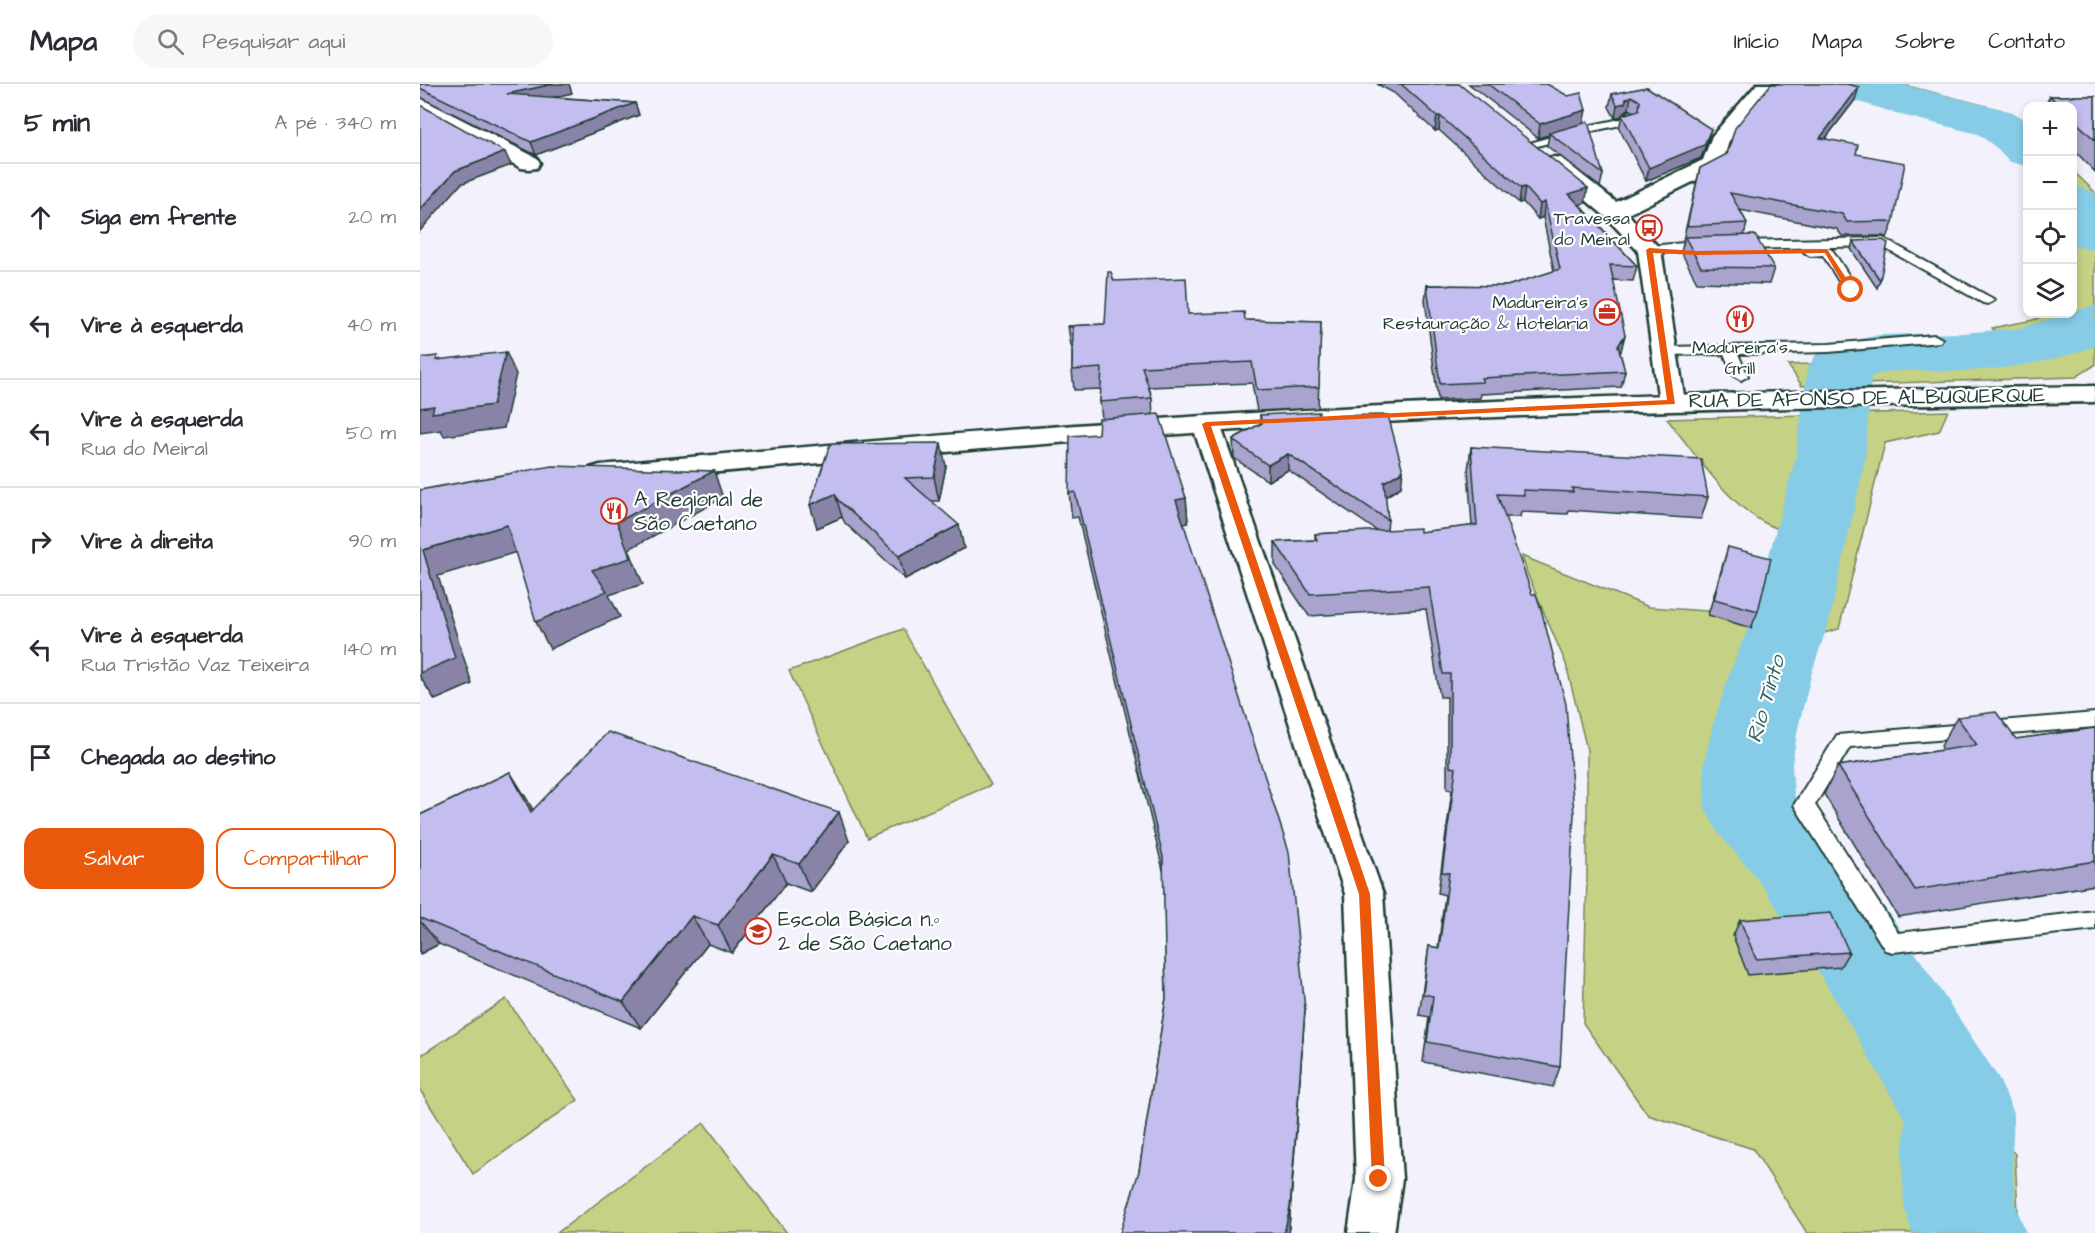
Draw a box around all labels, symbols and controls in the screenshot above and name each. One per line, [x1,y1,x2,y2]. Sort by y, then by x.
search box [133,14,553,68]
text: Mapa [30,22,97,61]
icon: search [154,25,187,58]
text: Pesquisar aqui [202,26,345,57]
text: Início [1734,27,1779,56]
text: Mapa [1812,27,1862,56]
text: Sobre [1895,27,1955,56]
text: Contato [1988,27,2065,56]
map controls [2023,102,2077,318]
button: + [2023,102,2077,156]
text: 5 min [24,105,90,141]
text: A pé · 340 m [274,109,396,137]
button: − [2023,156,2077,210]
icon: ahead [24,201,57,234]
text: Siga em frente [81,202,237,233]
text: 20 m [348,203,396,231]
place label: Travessa do Meiral [1553,206,1630,252]
button: locate [2023,210,2077,264]
bus stop icon: Travessa do Meiral [1634,213,1664,243]
button: layers [2023,264,2077,318]
route start [1837,276,1863,302]
place label: Madureira's Restauração & Hotelaria [1383,290,1588,336]
office icon: Madureira's Restauração & Hotelaria [1592,297,1622,327]
restaurant icon: Madureira's Grill [1725,304,1755,334]
icon: left [24,309,57,342]
text: Vire à esquerda [81,310,243,341]
text: 40 m [346,311,396,339]
place label: Madureira's Grill [1692,335,1788,381]
street label: RUA DE AFONSO DE ALBUQUERQUE [1688,380,2046,416]
text: Vire à esquerda [81,404,243,435]
icon: left [24,417,57,450]
text: 50 m [346,419,396,447]
text: Rua do Meiral [81,435,208,463]
place label: A Regional de São Caetano [634,485,763,538]
restaurant icon: A Regional de São Caetano [599,496,629,526]
icon: right [24,525,57,558]
text: Vire à direita [81,526,213,557]
text: 90 m [348,527,396,555]
text: Vire à esquerda [81,620,243,651]
icon: left [24,633,57,666]
text: 140 m [344,635,396,663]
water label: Rio Tinto [1739,650,1794,746]
text: Rua Tristão Vaz Teixeira [81,651,309,679]
icon: arrive [24,741,57,774]
text: Chegada ao destino [81,742,275,773]
button: Salvar [24,828,204,889]
button: Compartilhar [216,828,396,889]
place label: Escola Básica n.º 2 de São Caetano [778,905,952,958]
school or university icon: Escola Básica n.º 2 de São Caetano [743,916,773,946]
route end [1365,1165,1391,1191]

